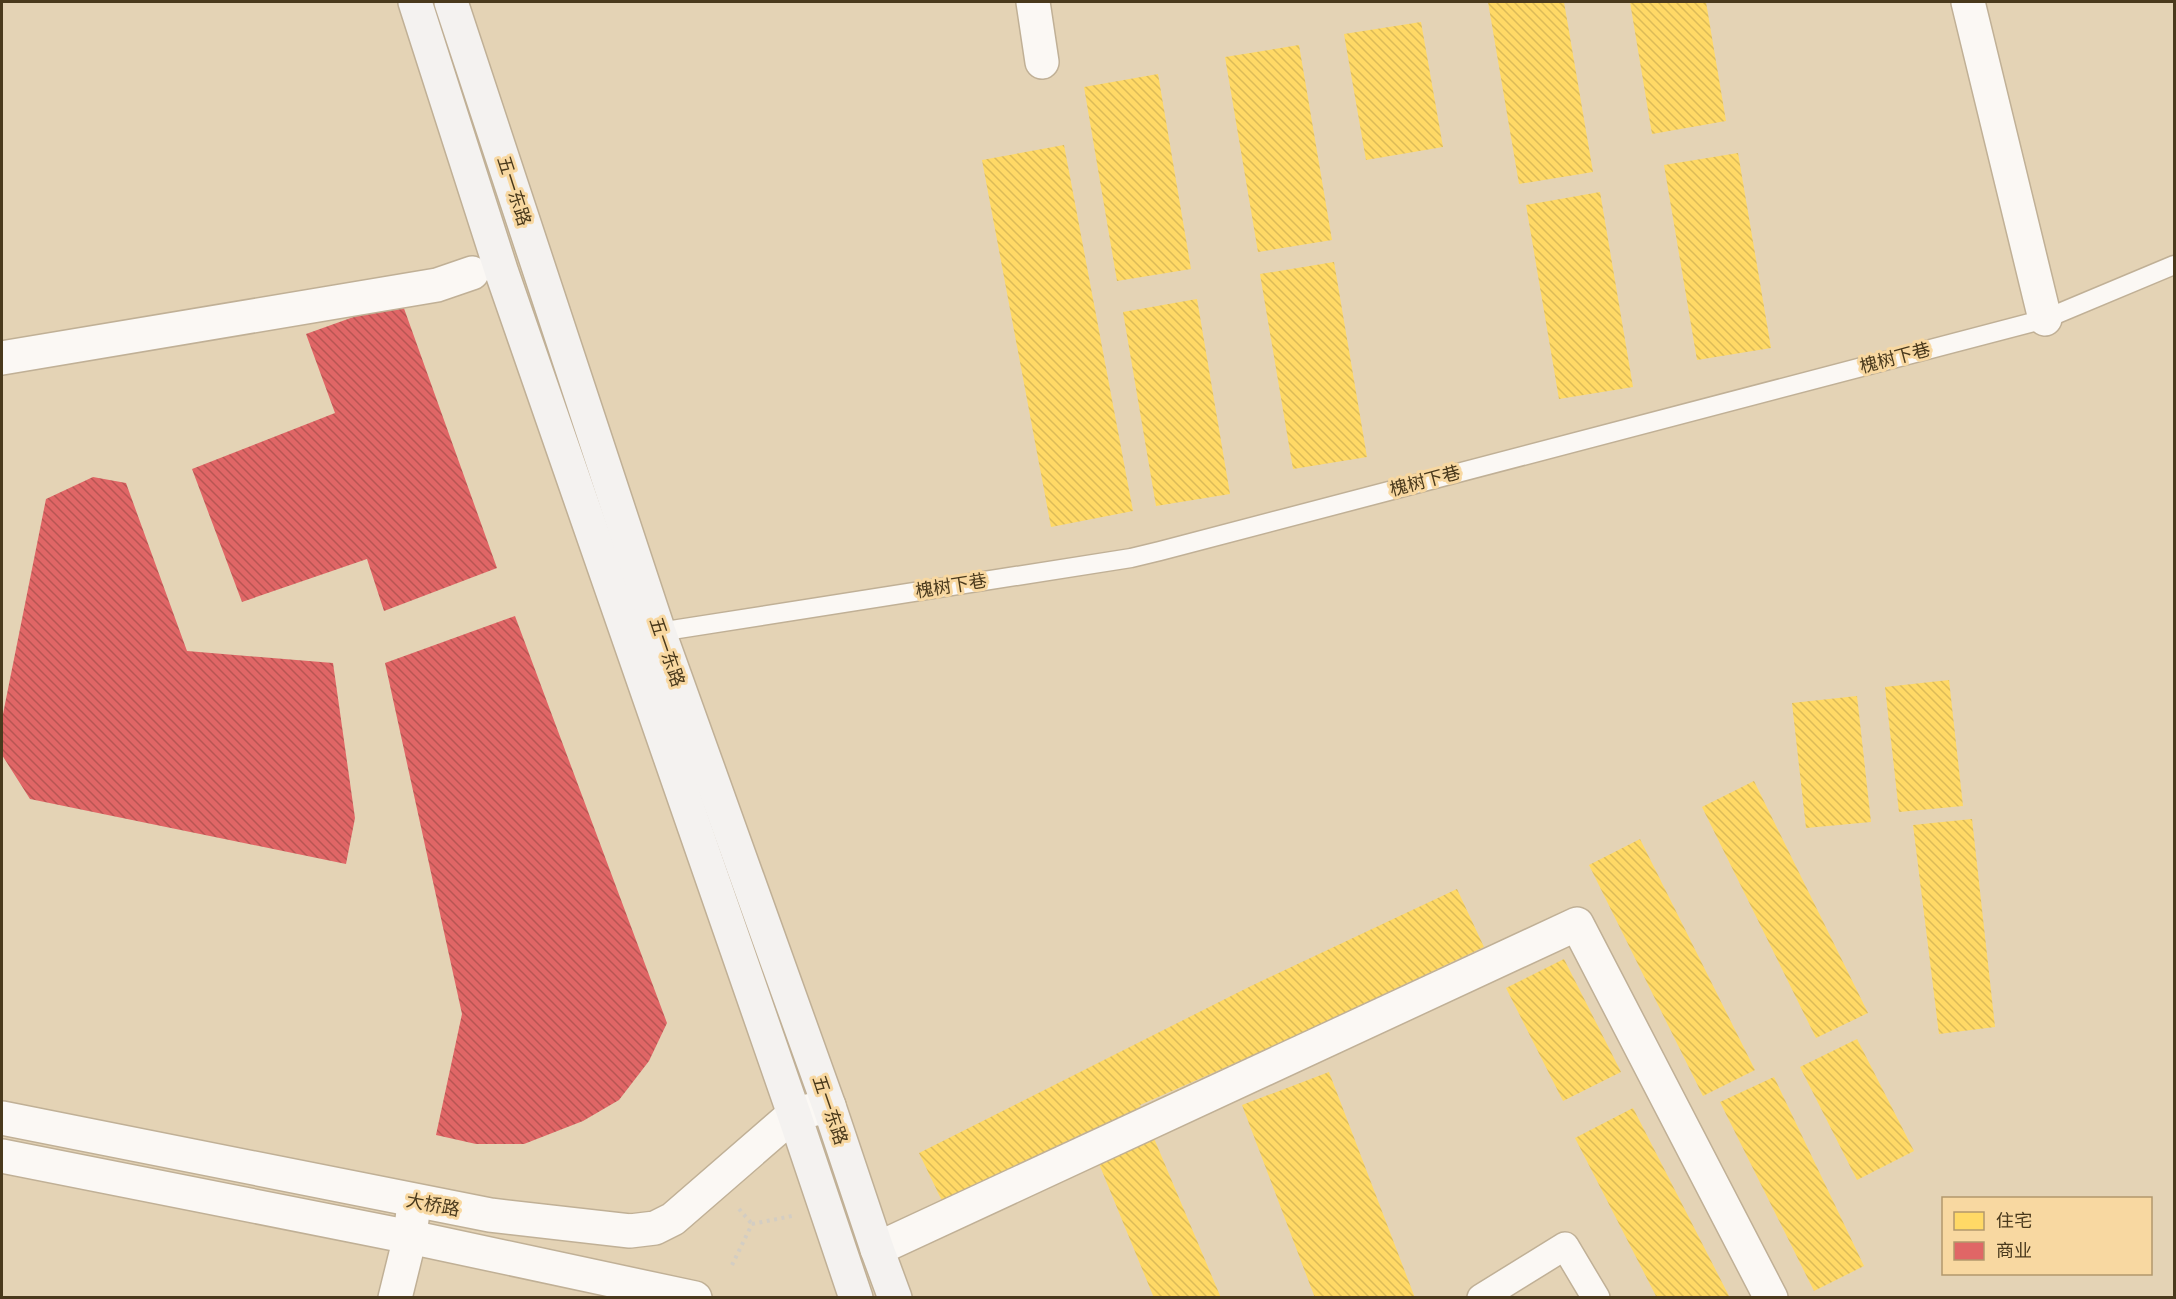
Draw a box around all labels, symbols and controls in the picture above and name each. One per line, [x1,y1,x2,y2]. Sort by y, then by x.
street label: 五一东路 [493,153,537,228]
street label: 槐树下巷 [1857,337,1932,377]
street label: 槐树下巷 [1387,460,1462,500]
street label: 槐树下巷 [914,569,988,602]
street label: 五一东路 [646,614,690,689]
street label: 五一东路 [809,1072,853,1147]
street label: 大桥路 [405,1188,462,1220]
legend [1942,1197,2152,1275]
text: 住宅 [1996,1209,2032,1231]
text: 商业 [1996,1239,2032,1261]

